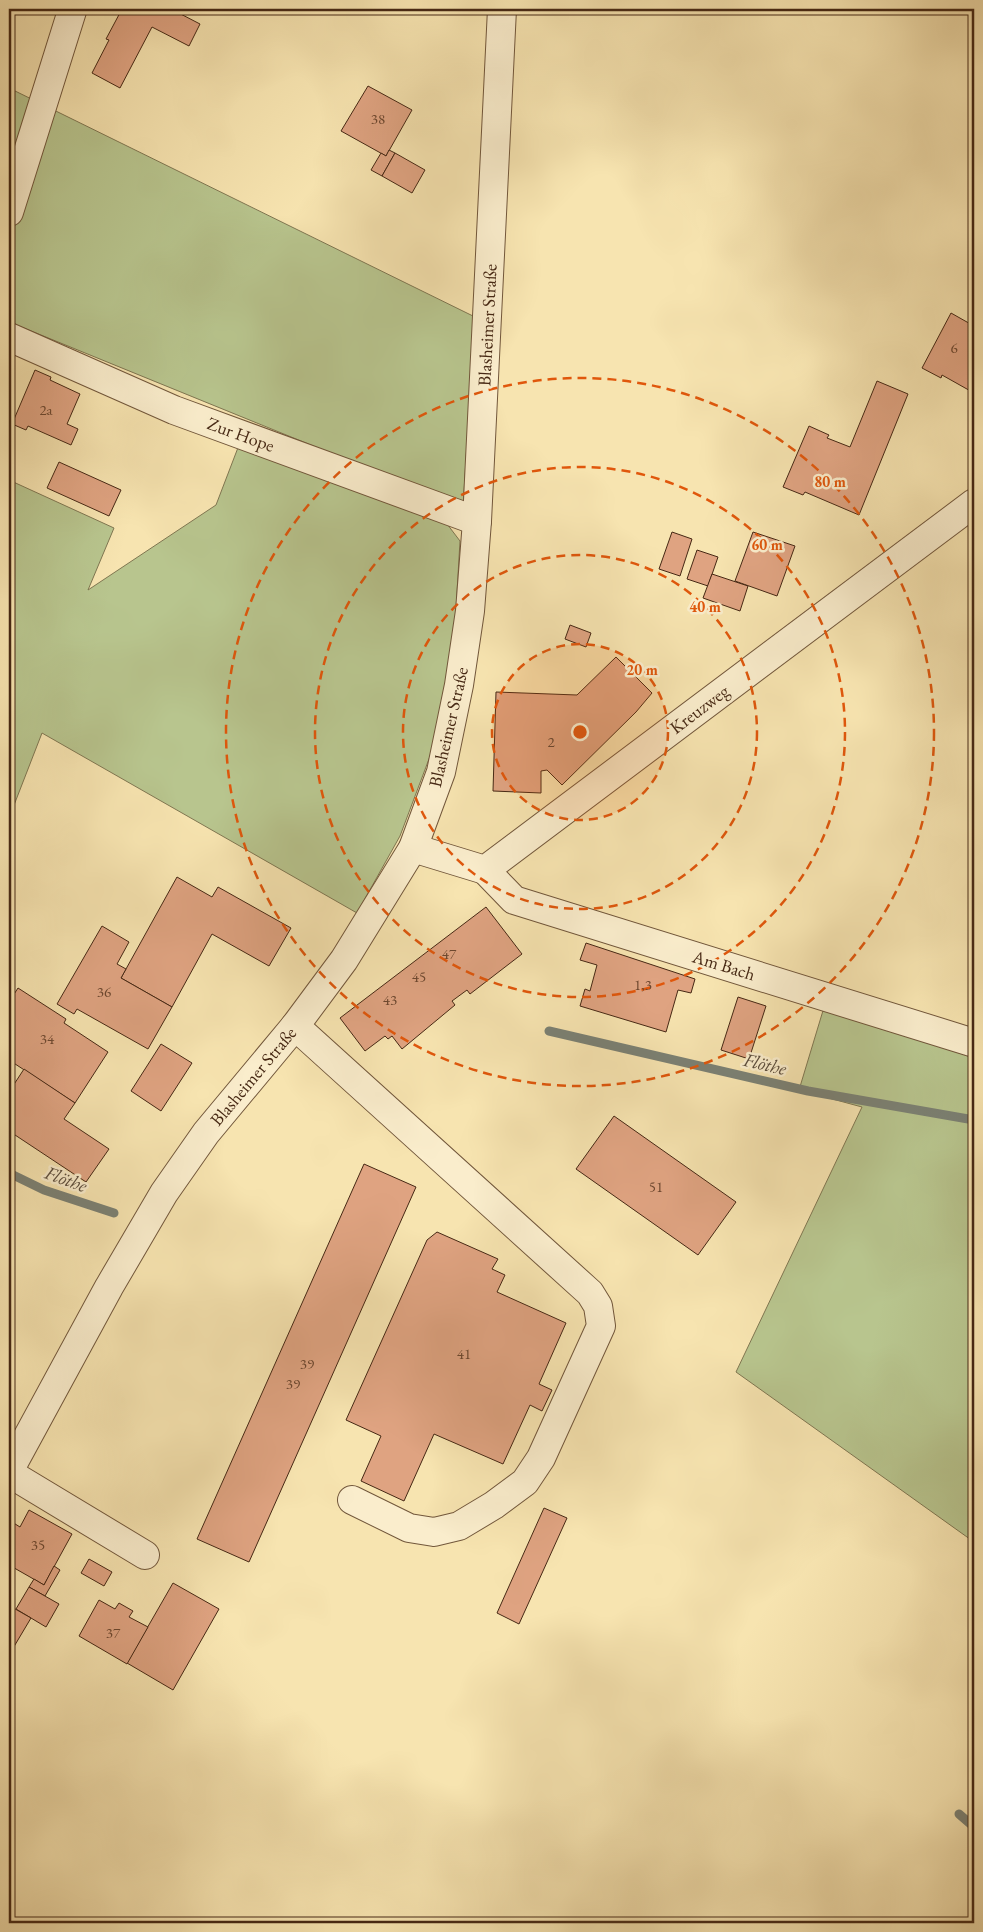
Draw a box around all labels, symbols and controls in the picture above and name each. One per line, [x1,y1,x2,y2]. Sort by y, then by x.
house number: 38 [371,109,385,128]
street label: Blasheimer Straße [472,263,502,387]
house number: 6 [950,338,958,357]
house number: 2a [39,400,53,419]
street label: Zur Hope [204,411,278,457]
text: 80 m [814,472,846,491]
text: 60 m [751,535,783,554]
text: 40 m [689,597,721,616]
text: 20 m [626,660,658,679]
street label: Blasheimer Straße [423,665,473,789]
street label: Kreuzweg [665,679,733,739]
centre of rings [571,723,589,741]
house number: 2 [547,732,555,751]
house number: 47 [442,944,457,963]
street label: Am Bach [689,944,758,985]
house number: 45 [412,967,426,986]
house number: 1,3 [634,975,652,994]
house number: 36 [97,982,111,1001]
house number: 43 [383,990,397,1009]
street label: Blasheimer Straße [205,1022,301,1130]
house number: 34 [40,1029,55,1048]
water label: Flöthe [740,1047,789,1081]
water label: Flöthe [40,1160,91,1198]
house number: 51 [649,1177,663,1196]
house number: 41 [457,1344,471,1363]
house number: 39 [300,1354,314,1373]
house number: 39 [286,1374,300,1393]
house number: 35 [31,1535,45,1554]
house number: 37 [106,1623,121,1642]

